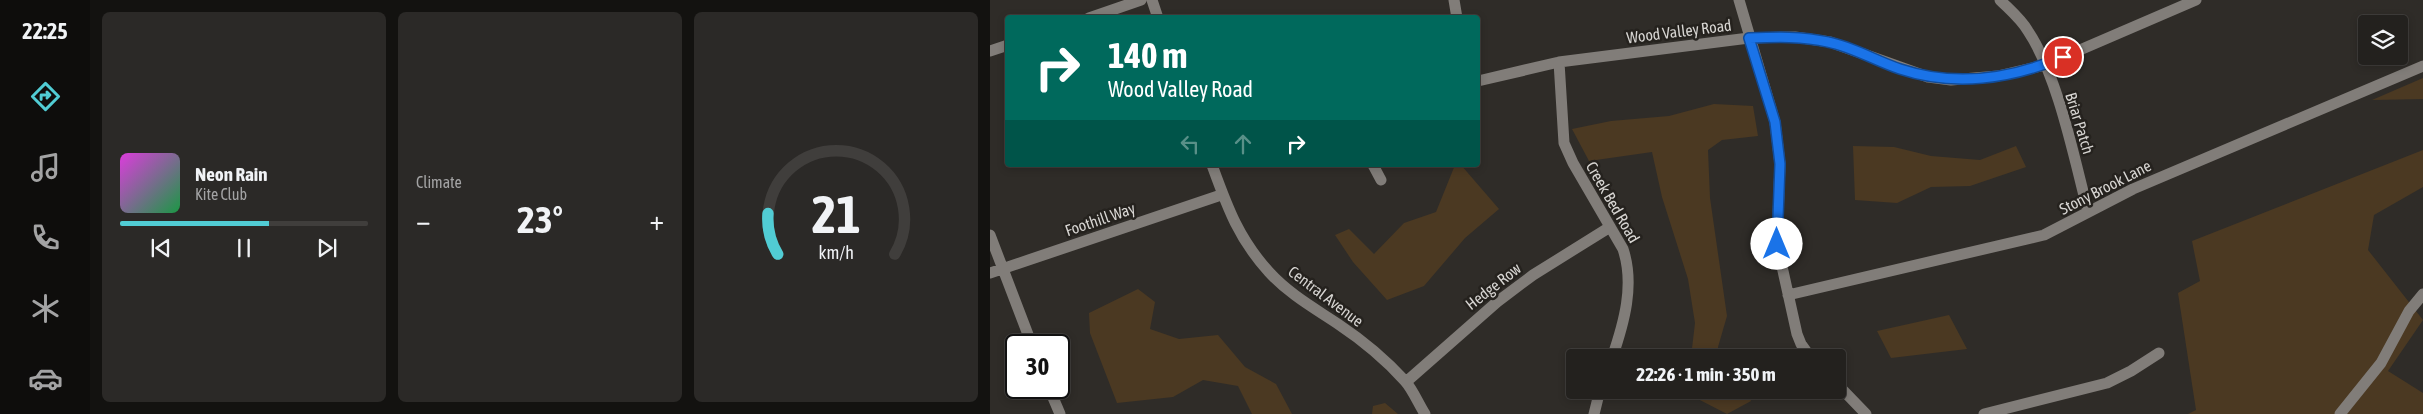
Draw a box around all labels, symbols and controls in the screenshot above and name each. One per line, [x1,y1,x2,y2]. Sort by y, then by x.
map controls [2358,15,2408,65]
button: layers [2358,15,2408,65]
street label: Wood Valley Road [1626,16,1733,47]
text: 22:25 [22,18,68,44]
icon: right [1025,35,1090,100]
text: 140 m [1108,35,1187,75]
pin [2042,36,2084,78]
icon: arrive [2049,43,2077,71]
text: Wood Valley Road [1108,76,1253,102]
icon: directions [28,79,63,114]
street label: Briar Patch [2062,90,2098,156]
icon: left [1176,130,1204,158]
icon: ahead [1229,130,1257,158]
icon: right [1282,130,1310,158]
icon: music [28,150,63,185]
street label: Stony Brook Lane [2056,156,2154,219]
street label: Creek Bed Road [1583,158,1643,246]
text: Neon Rain [195,163,267,185]
text: Climate [416,173,462,191]
text: 21 [812,184,860,244]
text: Kite Club [195,185,247,203]
text: 23° [517,198,563,241]
street label: Foothill Way [1063,198,1138,240]
text: − [416,204,431,236]
text: + [649,204,664,236]
position arrow [1750,217,1802,269]
icon: phone [28,220,63,255]
icon: previous [147,234,175,262]
icon: pause [230,234,258,262]
icon: next [313,234,341,262]
text: km/h [818,242,854,263]
street label: Hedge Row [1462,259,1525,314]
street label: Central Avenue [1285,262,1367,330]
icon: climate [28,291,63,326]
speed limit sign: 30 [1005,334,1070,399]
icon: car [28,361,63,396]
text: 22:26 · 1 min · 350 m [1636,363,1776,385]

